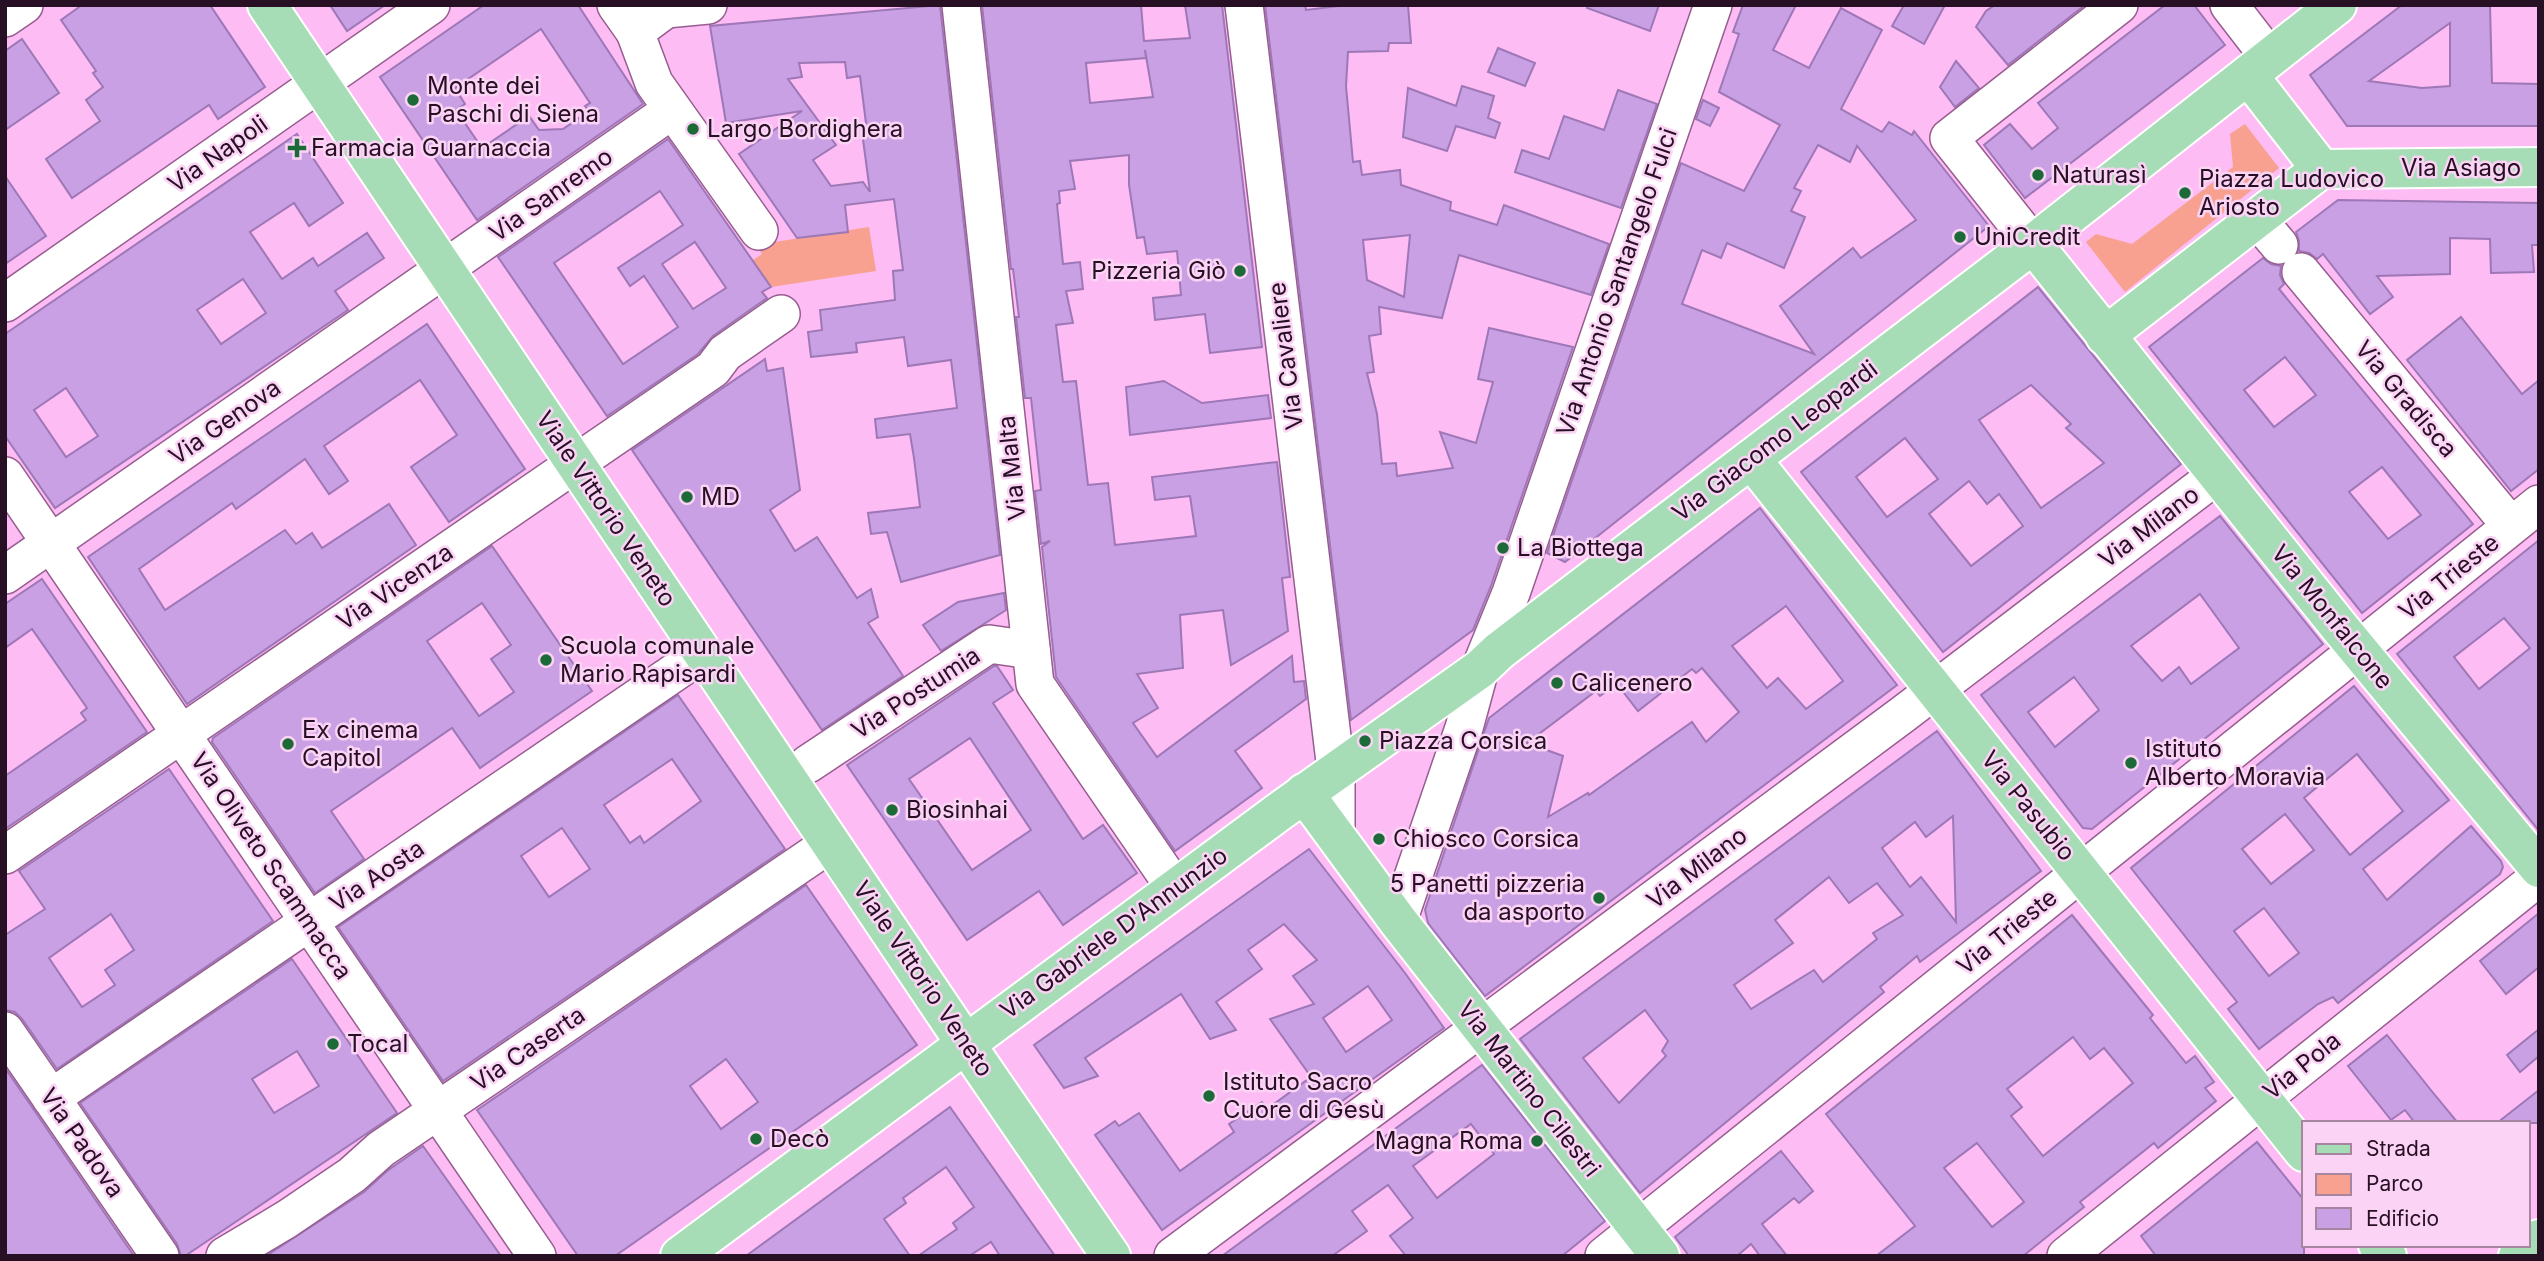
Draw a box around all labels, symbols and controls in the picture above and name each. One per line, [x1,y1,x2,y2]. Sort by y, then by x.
place label: Monte dei Paschi di Siena [427,71,599,128]
marker: Monte dei Paschi di Siena [405,92,421,108]
street label: Via Napoli [162,109,273,198]
place label: Largo Bordighera [707,114,903,143]
marker: Largo Bordighera [685,121,701,137]
street label: Via Antonio Santangelo Fulci [1550,124,1683,440]
place label: Farmacia Guarnaccia [311,133,551,162]
marker: Farmacia Guarnaccia [289,140,305,156]
street label: Via Sanremo [484,142,618,248]
street label: Via Asiago [2401,153,2521,182]
place label: Naturasì [2052,160,2147,189]
place label: Piazza Ludovico Ariosto [2199,164,2384,221]
marker: Naturasì [2030,167,2046,183]
marker: Piazza Ludovico Ariosto [2177,185,2193,201]
place label: UniCredit [1974,222,2081,251]
marker: UniCredit [1952,229,1968,245]
place label: Pizzeria Giò [1091,256,1226,285]
marker: Pizzeria Giò [1232,263,1248,279]
street label: Via Cavaliere [1262,281,1309,431]
street label: Via Gradisca [2349,334,2464,463]
street label: Via Giacomo Leopardi [1666,354,1883,527]
street label: Via Genova [163,373,286,471]
street label: Viale Vittorio Veneto [530,405,683,612]
street label: Via Malta [992,414,1031,522]
street label: Via Milano [2093,480,2205,574]
place label: MD [701,482,740,511]
marker: MD [679,489,695,505]
street label: Via Trieste [2393,528,2505,626]
place label: La Biottega [1517,533,1644,562]
street label: Via Vicenza [331,537,458,636]
street label: Via Monfalcone [2265,539,2399,695]
marker: La Biottega [1495,540,1511,556]
place label: Scuola comunale Mario Rapisardi [560,631,755,688]
street label: Via Postumia [846,640,985,745]
marker: Scuola comunale Mario Rapisardi [538,652,554,668]
place label: Calicenero [1571,668,1693,697]
marker: Calicenero [1549,675,1565,691]
place label: Ex cinema Capitol [302,715,418,772]
place label: Piazza Corsica [1379,726,1547,755]
marker: Piazza Corsica [1357,733,1373,749]
place label: Istituto Alberto Moravia [2145,734,2325,791]
marker: Ex cinema Capitol [280,736,296,752]
street label: Via Pasubio [1975,745,2082,867]
street label: Via Oliveto Scammacca [185,747,358,985]
marker: Istituto Alberto Moravia [2123,755,2139,771]
place label: Biosinhai [906,795,1008,824]
marker: Biosinhai [884,802,900,818]
street label: Via Milano [1641,821,1753,915]
place label: Chiosco Corsica [1393,824,1579,853]
marker: Chiosco Corsica [1371,831,1387,847]
street label: Via Aosta [324,833,429,918]
street label: Via Gabriele D'Annunzio [994,840,1233,1025]
place label: 5 Panetti pizzeria da asporto [1390,869,1585,926]
street label: Viale Vittorio Veneto [847,875,1000,1082]
street label: Via Trieste [1951,883,2063,981]
marker: 5 Panetti pizzeria da asporto [1591,890,1607,906]
street label: Via Martino Cilestri [1452,995,1607,1182]
street label: Via Caserta [465,1000,590,1097]
street label: Via Pola [2257,1026,2346,1106]
place label: Tocal [347,1029,408,1058]
marker: Tocal [325,1036,341,1052]
place label: Istituto Sacro Cuore di Gesù [1223,1067,1385,1124]
street label: Via Padova [34,1082,131,1203]
marker: Istituto Sacro Cuore di Gesù [1201,1088,1217,1104]
legend [2302,1121,2530,1247]
place label: Decò [770,1124,829,1153]
place label: Magna Roma [1375,1126,1523,1155]
marker: Decò [748,1131,764,1147]
marker: Magna Roma [1529,1133,1545,1149]
text: Strada [2366,1136,2431,1161]
text: Parco [2366,1171,2423,1196]
text: Edificio [2366,1206,2439,1231]

